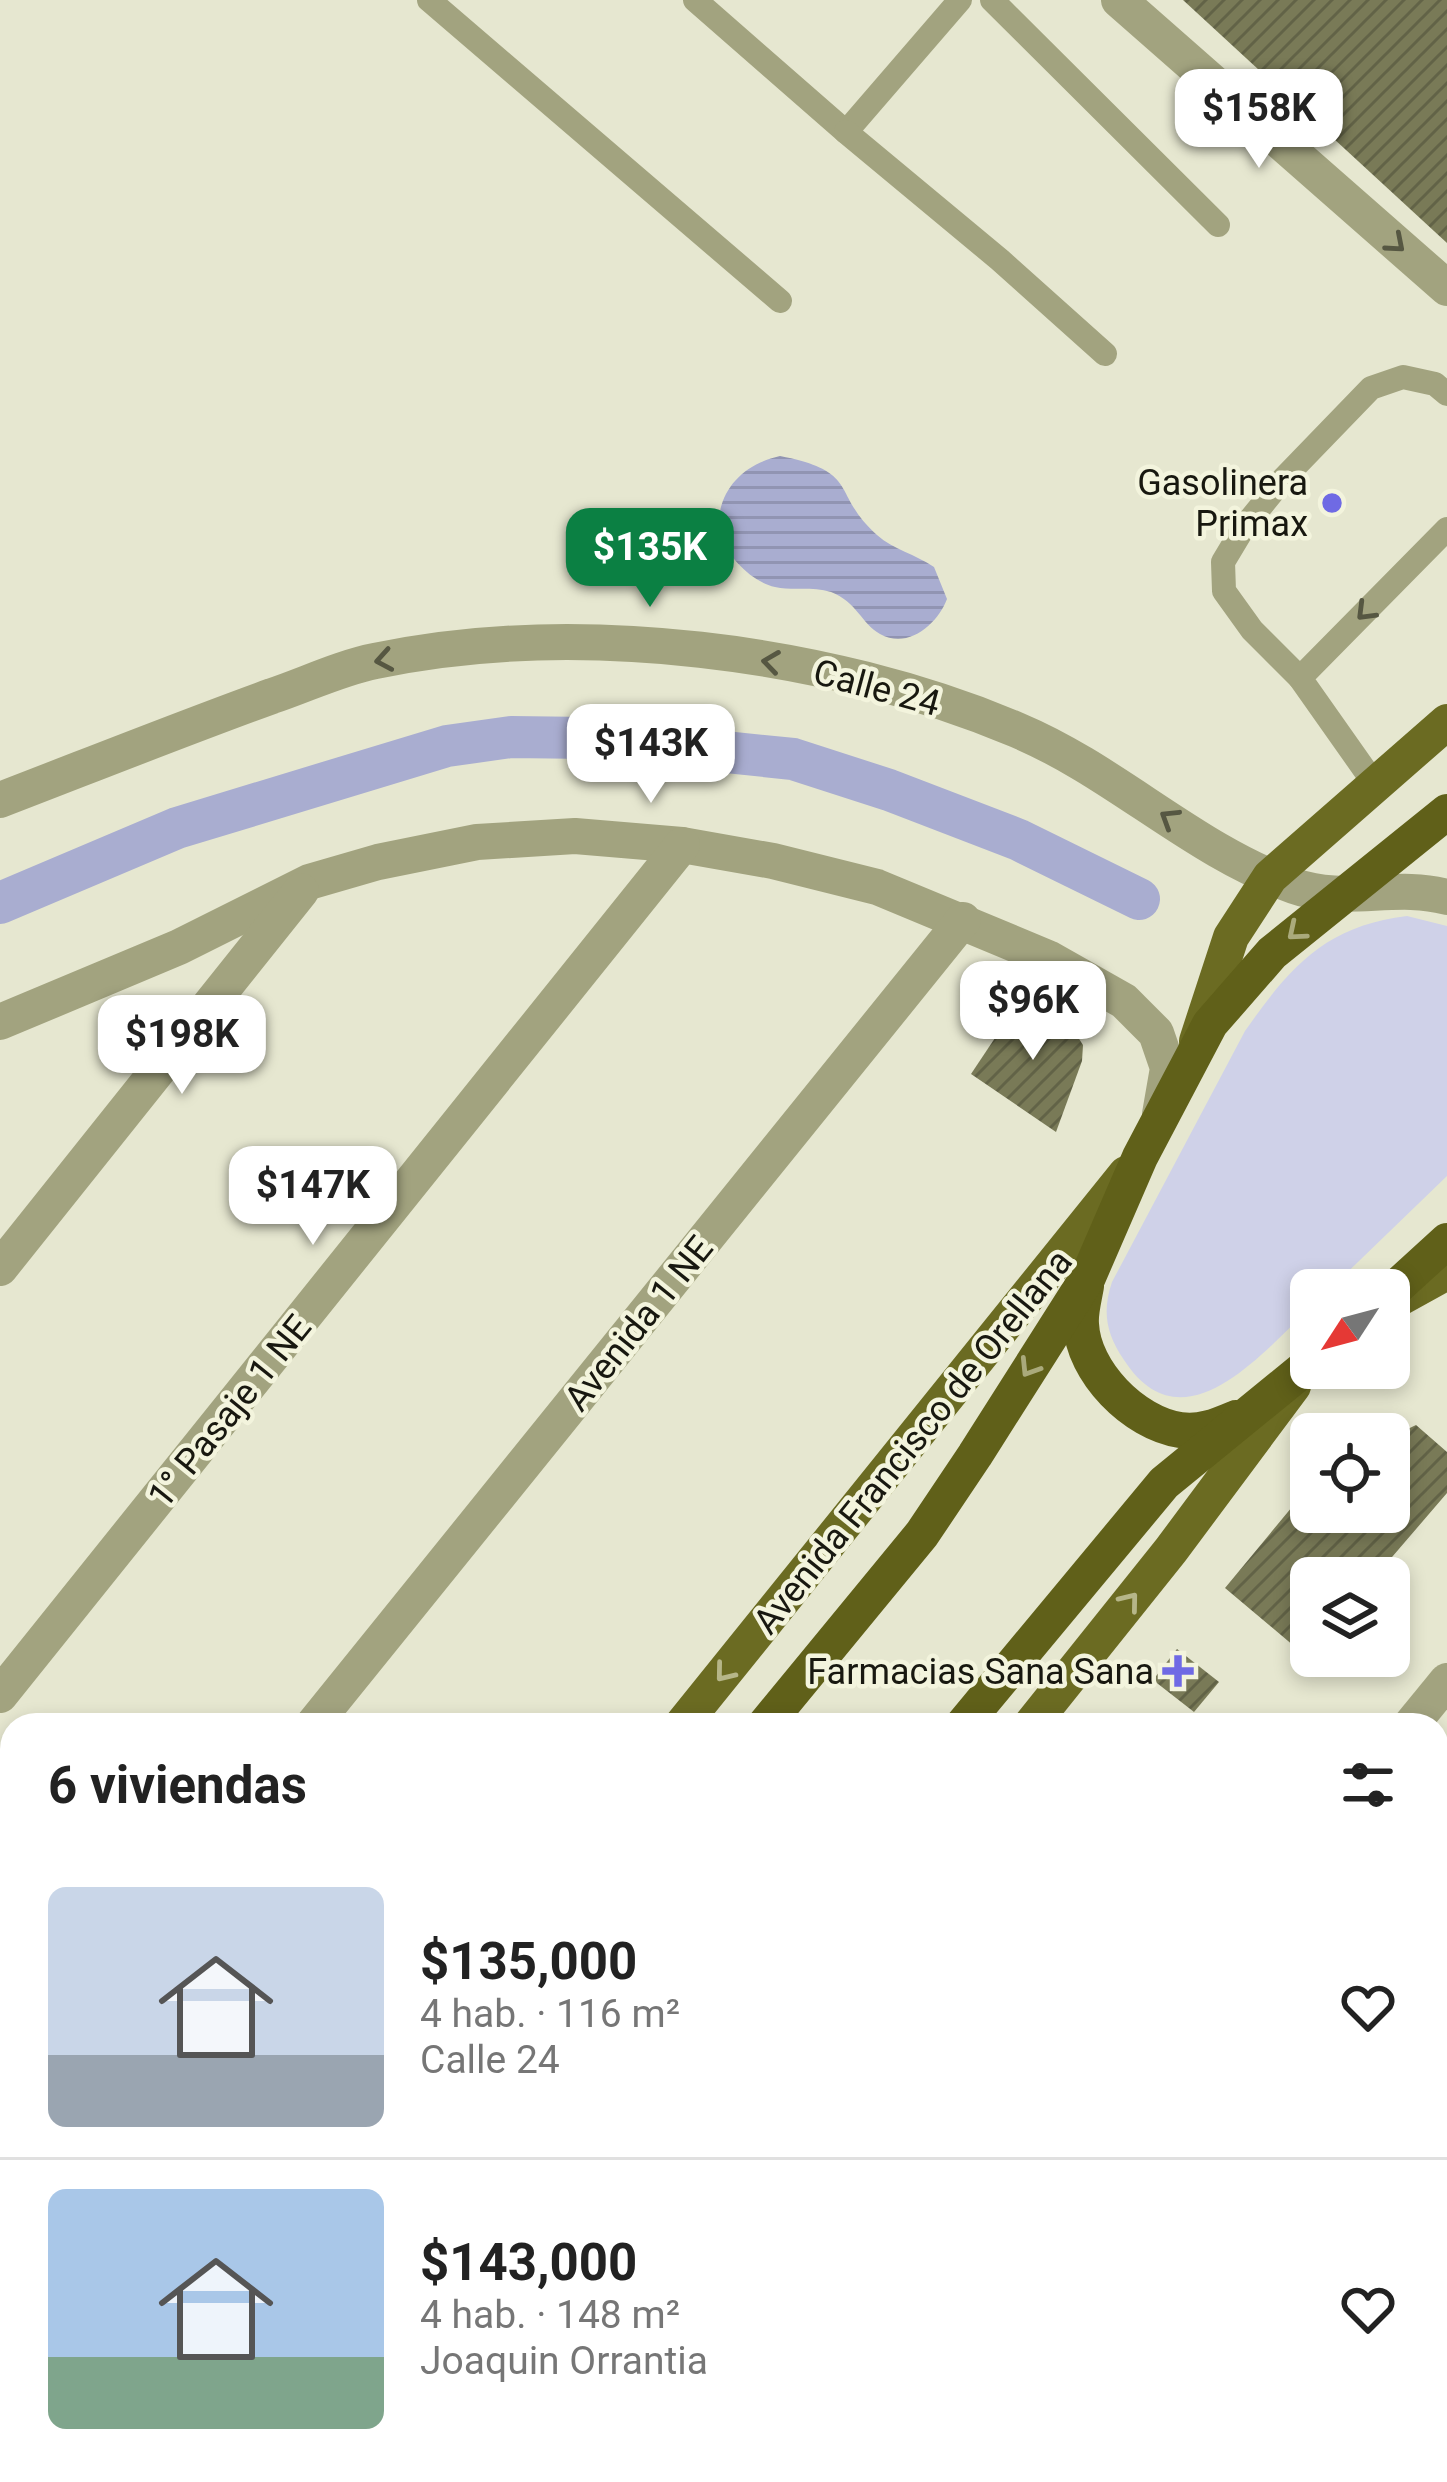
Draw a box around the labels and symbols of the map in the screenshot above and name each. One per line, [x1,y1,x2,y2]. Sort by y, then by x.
pin: $158K [1175,69,1343,171]
one-way arrow [1382,229,1404,251]
place label: Gasolinera Primax [1137,462,1308,545]
marker: Gasolinera Primax [1319,490,1345,516]
pin: $135K [566,508,734,610]
one-way arrow [1357,598,1379,620]
one-way arrow [374,647,394,672]
one-way arrow [761,650,781,676]
street label: Calle 24 [809,651,944,725]
pin: $143K [567,704,735,806]
one-way arrow [1161,810,1183,832]
one-way arrow [1288,918,1310,940]
pin: $96K [962,961,1104,1063]
pin: $198K [98,995,266,1097]
pin: $147K [229,1146,397,1248]
street label: Avenida 1 NE [556,1228,722,1419]
street label: Avenida Francisco de Orellana [745,1241,1081,1642]
north arrow [1290,1269,1410,1389]
street label: 1° Pasaje 1 NE [140,1307,320,1516]
one-way arrow [1021,1355,1043,1377]
one-way arrow [1116,1593,1137,1615]
place label: Farmacias Sana Sana [807,1651,1154,1693]
marker: Farmacias Sana Sana [1165,1658,1191,1684]
one-way arrow [717,1659,738,1681]

